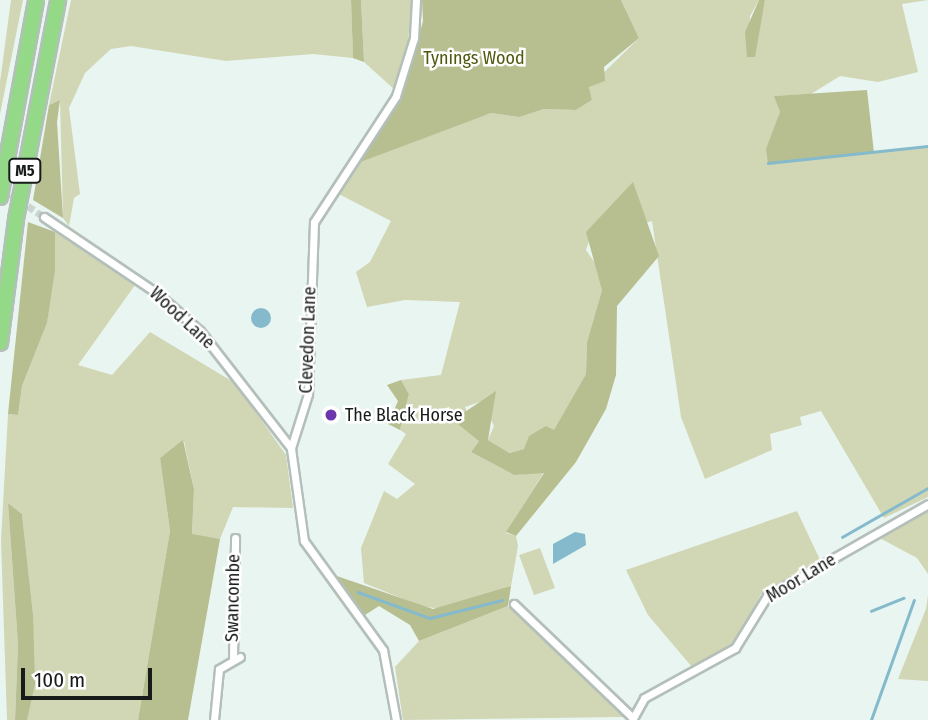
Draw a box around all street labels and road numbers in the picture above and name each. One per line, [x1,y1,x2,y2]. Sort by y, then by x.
road number: M5 [8,158,42,183]
street label: Wood Lane [145,282,219,354]
street label: Clevedon Lane [295,286,321,394]
street label: Moor Lane [762,549,840,607]
street label: Swancombe [221,554,245,642]

